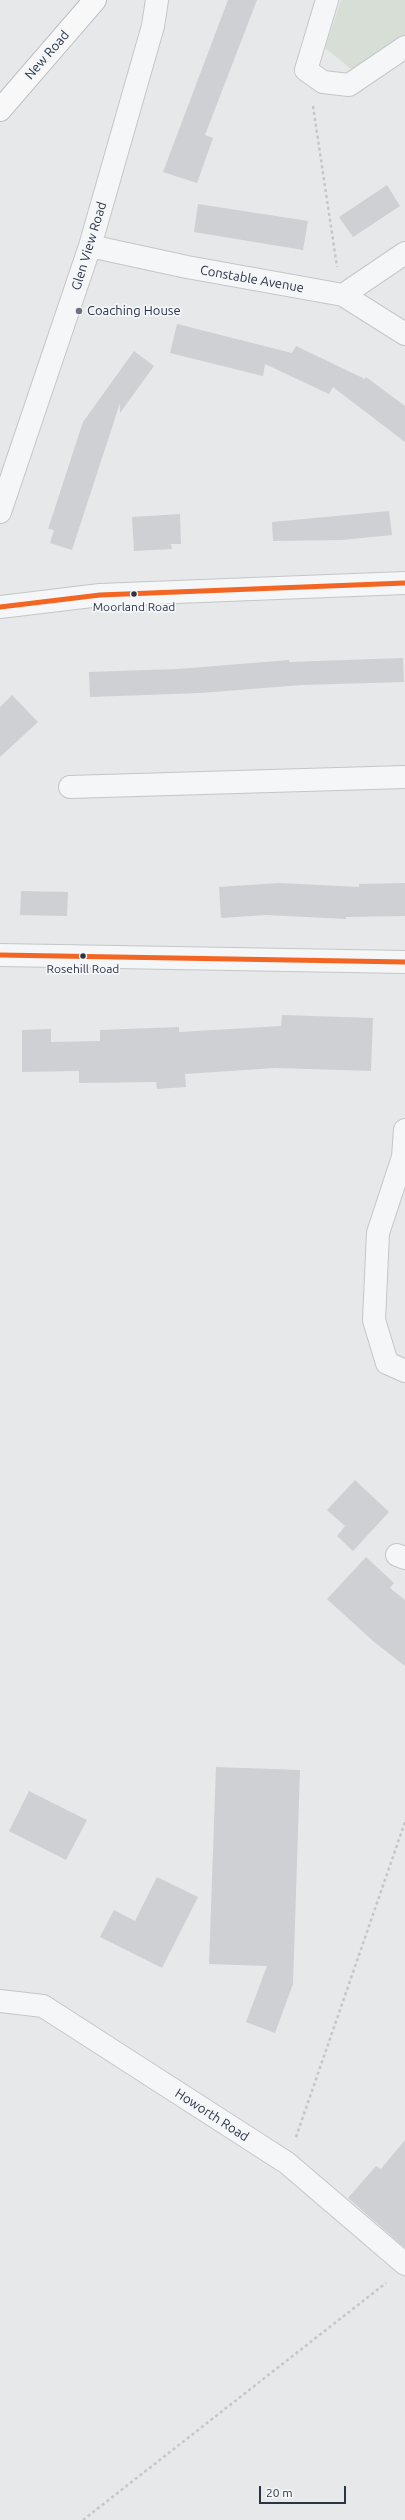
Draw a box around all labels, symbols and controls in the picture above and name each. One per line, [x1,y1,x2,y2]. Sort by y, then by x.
street label: New Road [22,27,72,83]
street label: Glen View Road [68,200,110,292]
street label: Constable Avenue [199,262,305,296]
place label: Coaching House [87,303,181,319]
marker: Coaching House [74,306,84,316]
marker: Moorland Road [129,589,139,599]
place label: Moorland Road [93,600,175,614]
marker: Rosehill Road [78,951,88,961]
place label: Rosehill Road [47,962,119,976]
street label: Howorth Road [172,2085,252,2145]
scale bar [261,2478,348,2504]
text: 20 m [266,2486,293,2499]

